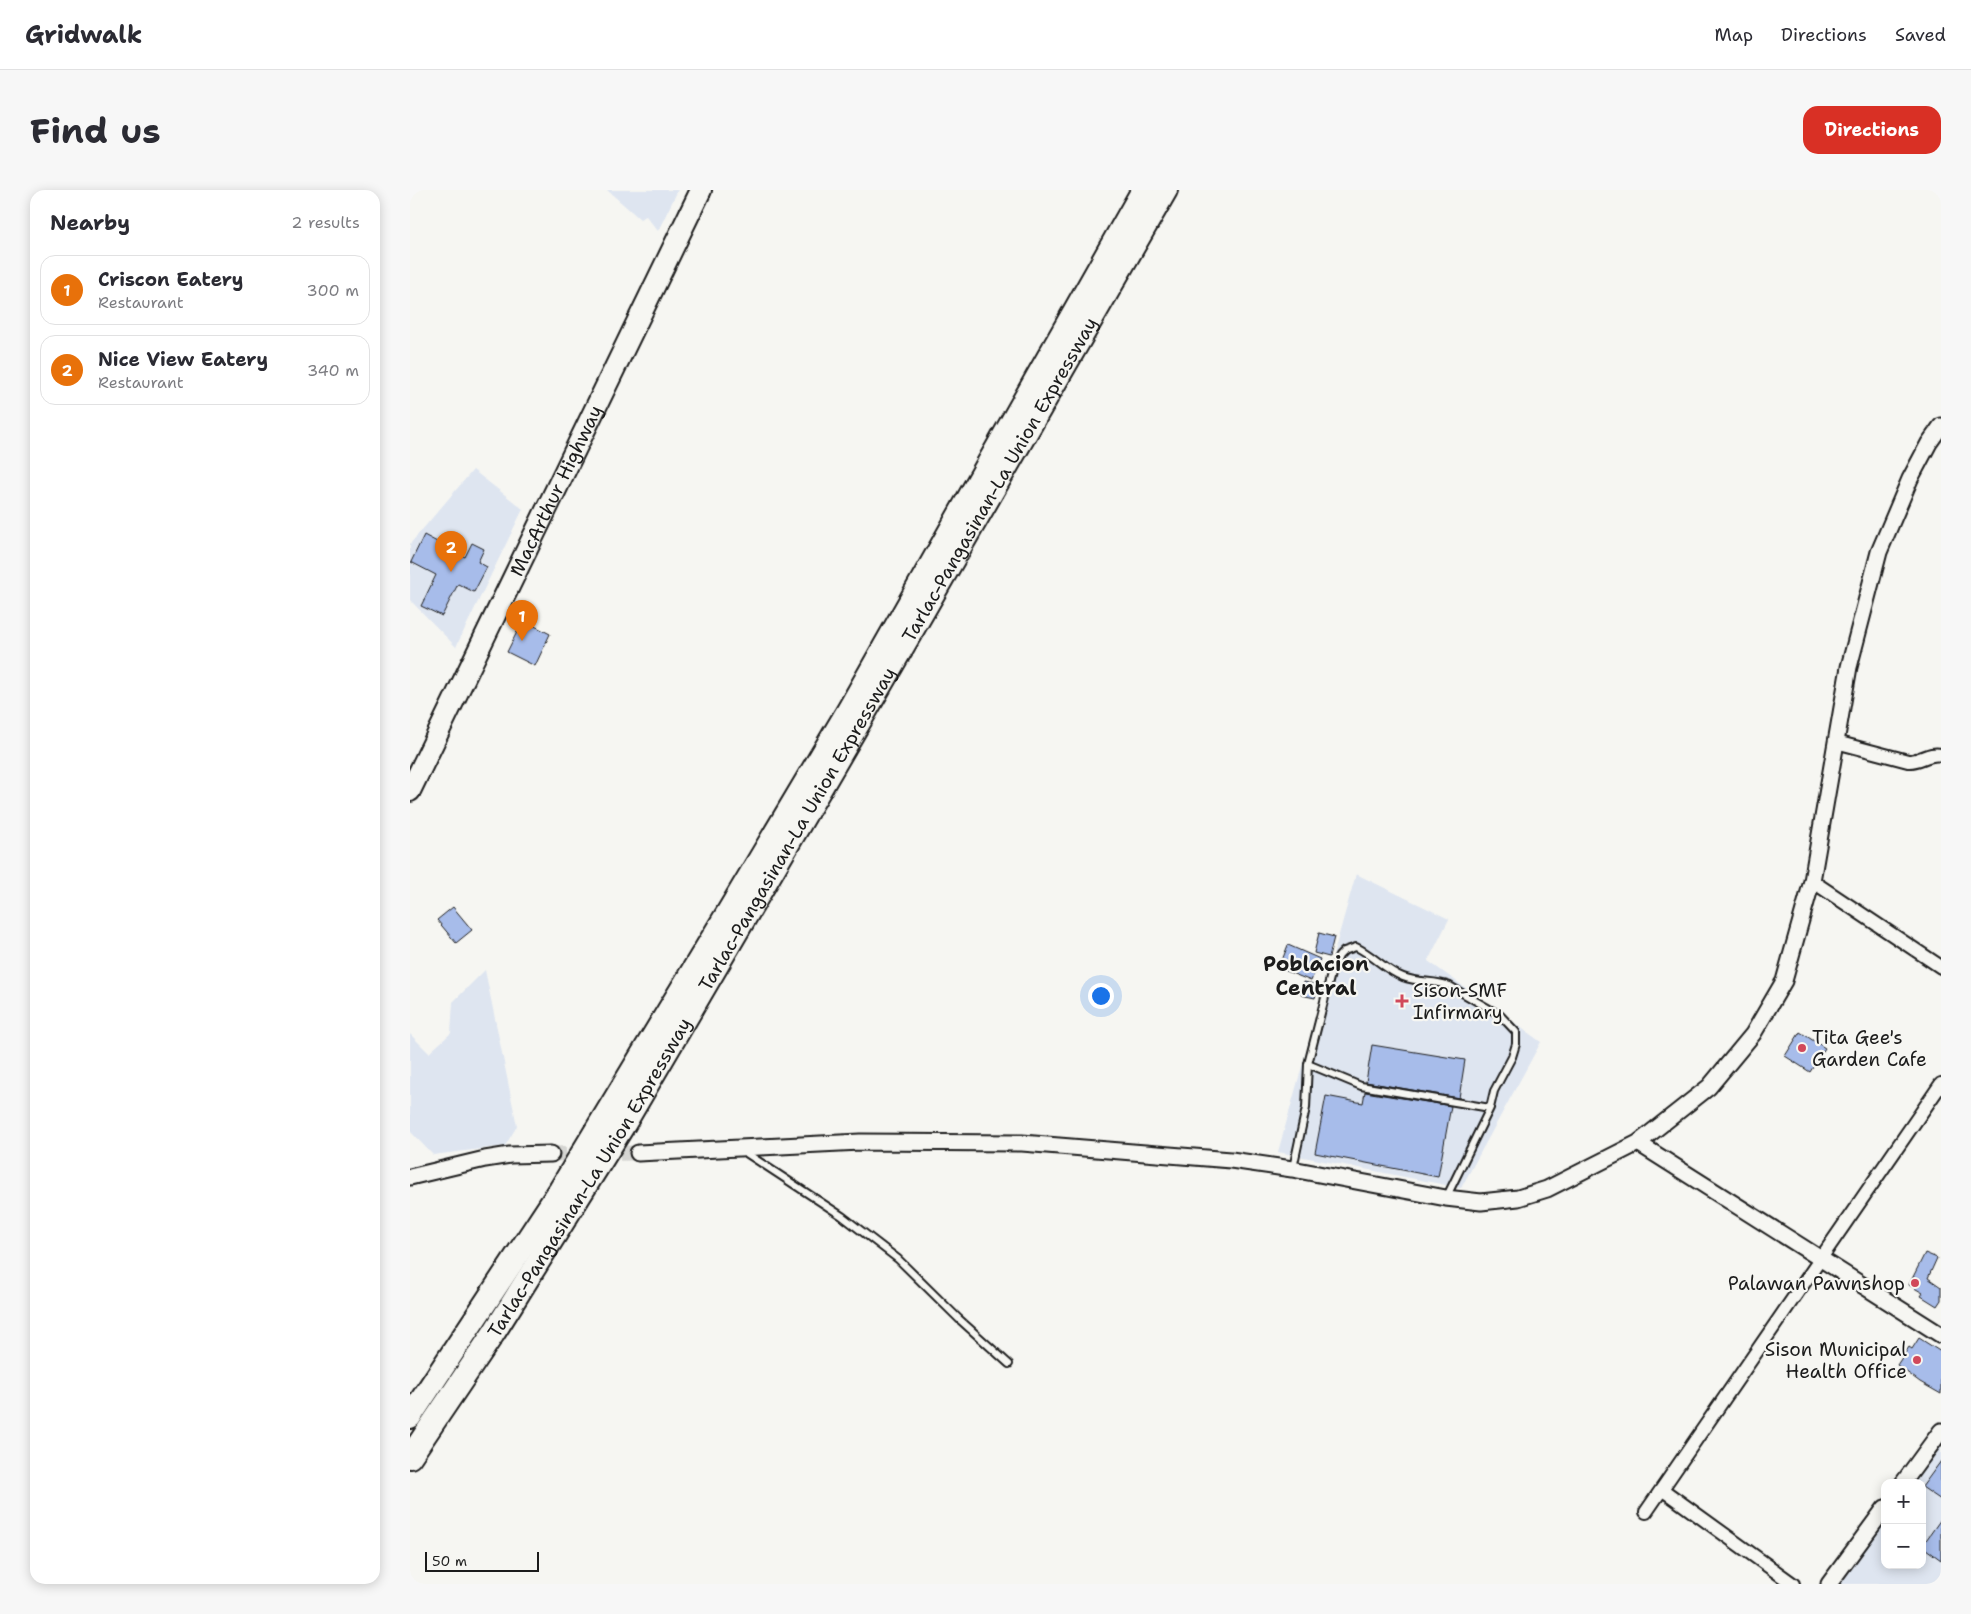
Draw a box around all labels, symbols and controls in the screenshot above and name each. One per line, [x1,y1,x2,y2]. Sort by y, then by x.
text: Gridwalk [25,19,142,51]
text: Map [1715,23,1753,47]
text: Directions [1781,23,1867,47]
text: Saved [1895,23,1946,47]
button: Directions [1803,106,1941,154]
text: Find us [30,107,161,154]
text: Nearby [50,209,130,237]
text: 2 results [291,212,360,233]
text: Criscon Eatery [98,267,243,292]
text: 1 [63,280,71,301]
text: 300 m [307,280,359,301]
text: Restaurant [98,292,184,313]
street label: Tarlac-Pangasinan-La Union Expressway [896,312,1103,646]
text: Nice View Eatery [98,347,268,372]
text: 2 [61,360,73,381]
text: 340 m [307,360,359,381]
text: Restaurant [98,372,184,393]
street label: MacArthur Highway [504,401,608,580]
pin: 2 [435,531,467,572]
pin: 1 [506,600,538,641]
street label: Tarlac-Pangasinan-La Union Expressway [693,662,902,996]
district label: Poblacion Central [1263,950,1369,1002]
place label: Sison-SMF Infirmary [1413,978,1507,1025]
your location [1088,983,1114,1009]
marker: Sison-SMF Infirmary [1395,994,1409,1008]
street label: Tarlac-Pangasinan-La Union Expressway [482,1013,697,1343]
place label: Tita Gee's Garden Cafe [1812,1025,1927,1072]
marker: Tita Gee's Garden Cafe [1796,1042,1808,1054]
place label: Palawan Pawnshop [1728,1271,1905,1296]
marker: Palawan Pawnshop [1909,1277,1921,1289]
place label: Sison Municipal Health Office [1765,1337,1907,1384]
marker: Sison Municipal Health Office [1911,1354,1923,1366]
map controls [1881,1479,1926,1569]
button: + [1881,1479,1926,1524]
button: − [1881,1524,1926,1569]
scale bar [425,1549,539,1572]
text: 50 m [432,1552,467,1570]

